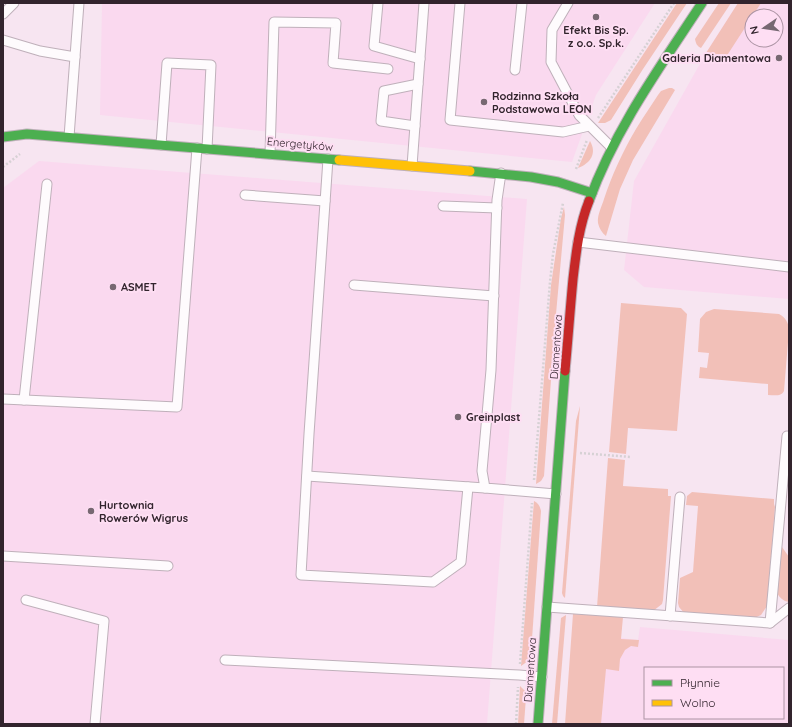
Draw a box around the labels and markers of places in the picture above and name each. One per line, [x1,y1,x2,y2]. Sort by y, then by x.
marker: Efekt Bis Sp. z o.o. Sp.k. [591,12,601,22]
place label: Efekt Bis Sp. z o.o. Sp.k. [563,23,629,50]
place label: Galeria Diamentowa [662,51,771,65]
marker: Galeria Diamentowa [774,53,784,63]
place label: Rodzinna Szkoła Podstawowa LEON [492,89,592,116]
marker: Rodzinna Szkoła Podstawowa LEON [479,97,489,107]
place label: ASMET [121,280,157,294]
marker: ASMET [108,282,118,292]
place label: Greinplast [466,410,520,424]
marker: Greinplast [453,412,463,422]
place label: Hurtownia Rowerów Wigrus [99,498,188,525]
marker: Hurtownia Rowerów Wigrus [86,506,96,516]

